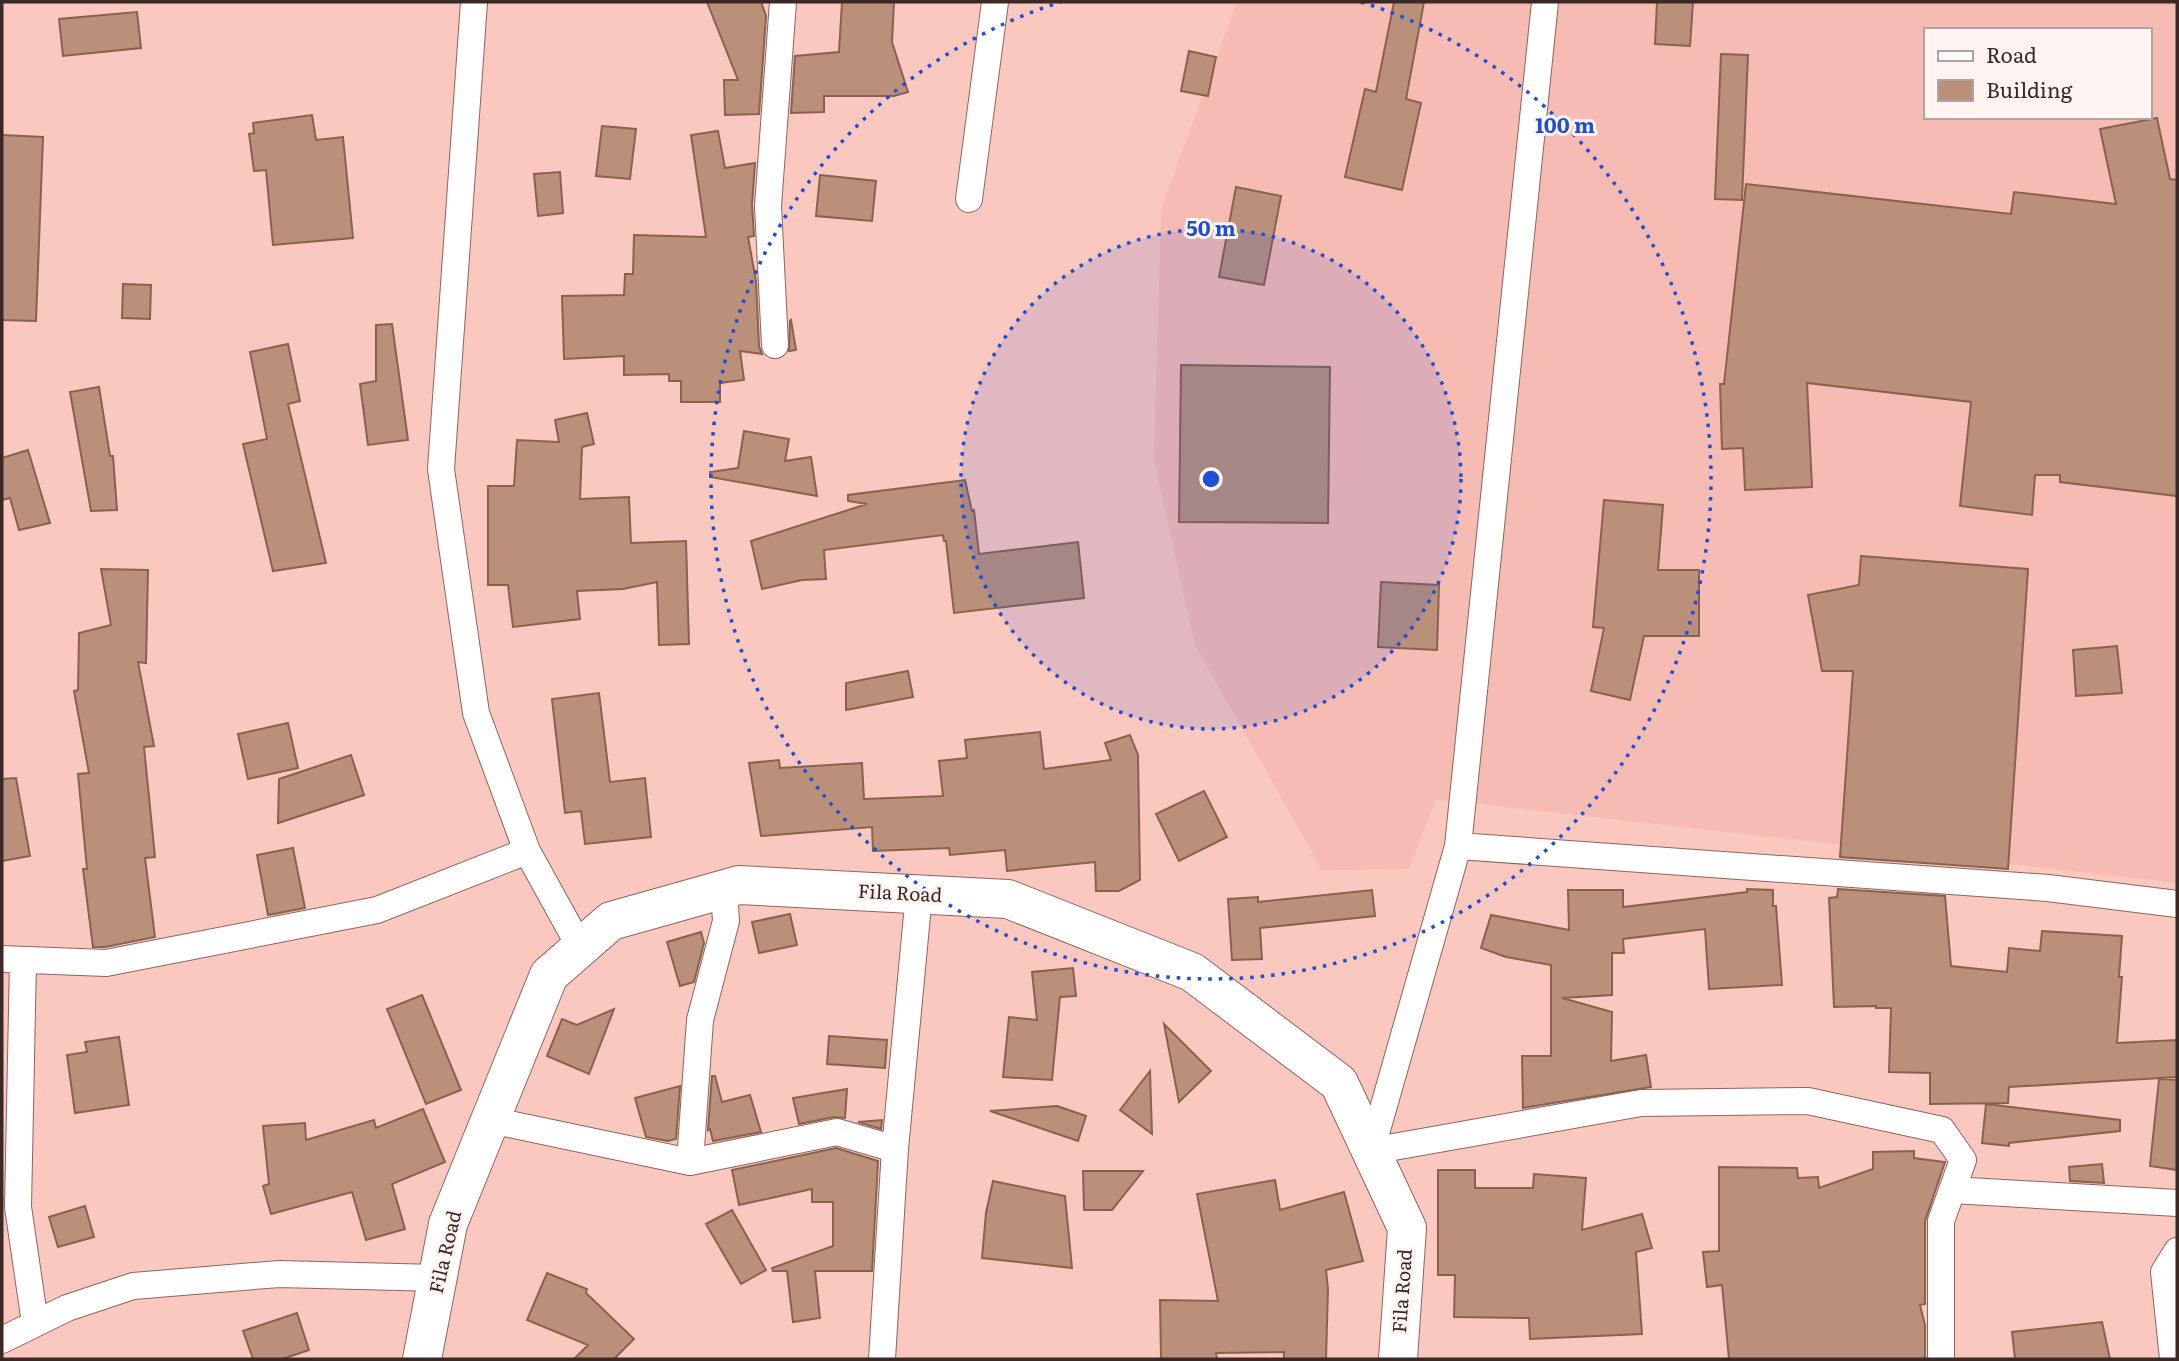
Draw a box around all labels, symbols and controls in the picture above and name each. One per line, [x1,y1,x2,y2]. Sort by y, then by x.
legend [1924,28,2151,119]
text: Road [1986,38,2037,69]
text: Building [1986,73,2073,104]
text: 100 m [1535,108,1595,139]
text: 50 m [1186,211,1236,242]
centre of rings [1199,467,1223,491]
street label: Fila Road [857,876,943,908]
street label: Fila Road [421,1207,467,1296]
street label: Fila Road [1384,1247,1418,1334]

